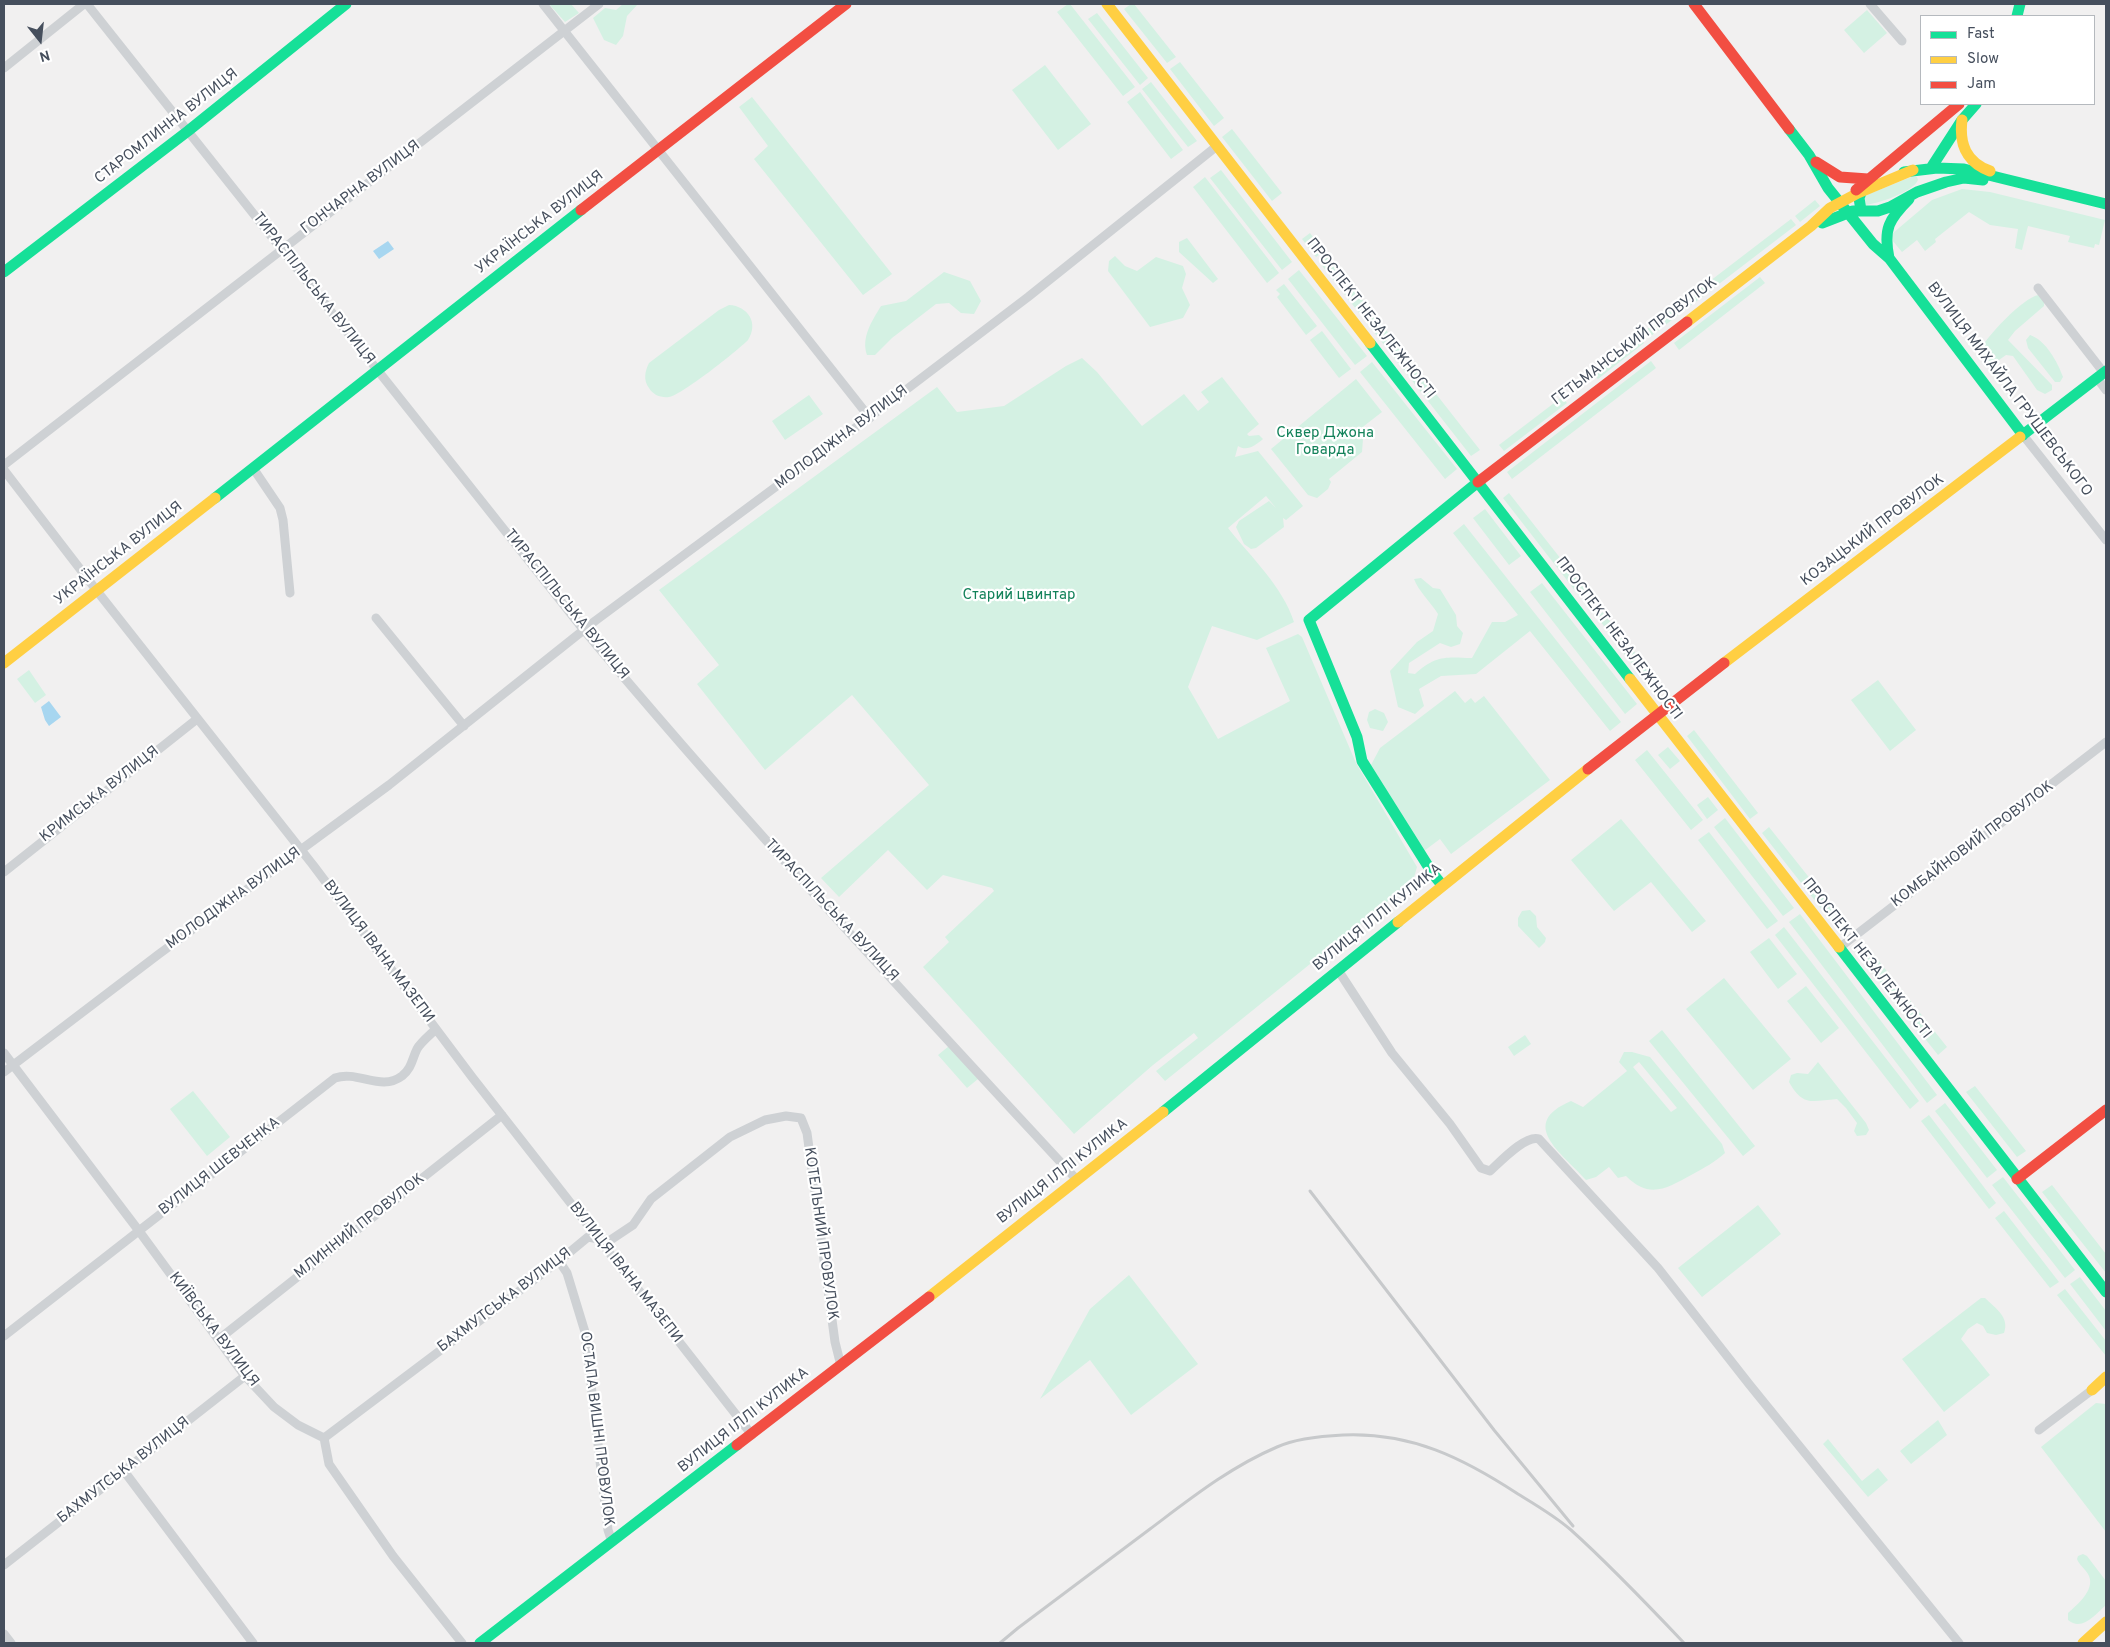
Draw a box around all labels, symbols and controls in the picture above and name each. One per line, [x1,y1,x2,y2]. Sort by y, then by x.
north arrow [15,15,65,65]
legend [1920,15,2095,105]
text: Fast [1967,25,1995,44]
text: N [37,45,51,64]
text: Slow [1967,50,1999,69]
street label: СТАРОМЛИННА ВУЛИЦЯ [92,65,242,189]
text: Jam [1967,75,1996,94]
street label: ГОНЧАРНА ВУЛИЦЯ [298,137,424,239]
street label: УКРАЇНСЬКА ВУЛИЦЯ [472,167,608,279]
street label: ТИРАСПІЛЬСЬКА ВУЛИЦЯ [248,209,378,369]
street label: ПРОСПЕКТ НЕЗАЛЕЖНОСТІ [1302,235,1438,403]
street label: ГЕТЬМАНСЬКИЙ ПРОВУЛОК [1549,274,1721,410]
street label: ВУЛИЦЯ МИХАЙЛА ГРУШЕВСЬКОГО [1923,279,2095,501]
street label: МОЛОДІЖНА ВУЛИЦЯ [772,382,912,494]
park label: Сквер Джона Говарда [1276,425,1374,460]
street label: КОЗАЦЬКИЙ ПРОВУЛОК [1798,471,1948,591]
street label: УКРАЇНСЬКА ВУЛИЦЯ [51,498,187,610]
street label: ТИРАСПІЛЬСЬКА ВУЛИЦЯ [500,526,632,684]
street label: ПРОСПЕКТ НЕЗАЛЕЖНОСТІ [1551,554,1685,724]
park label: Старий цвинтар [962,587,1076,605]
street label: КРИМСЬКА ВУЛИЦЯ [37,743,163,847]
street label: КОМБАЙНОВИЙ ПРОВУЛОК [1888,778,2058,912]
street label: ТИРАСПІЛЬСЬКА ВУЛИЦЯ [760,836,902,986]
street label: МОЛОДІЖНА ВУЛИЦЯ [163,844,305,954]
street label: ВУЛИЦЯ ІЛЛІ КУЛИКА [1310,860,1446,976]
street label: ПРОСПЕКТ НЕЗАЛЕЖНОСТІ [1798,875,1934,1043]
street label: ВУЛИЦЯ ІВАНА МАЗЕПИ [319,877,437,1027]
street label: ВУЛИЦЯ ШЕВЧЕНКА [156,1114,284,1220]
street label: ВУЛИЦЯ ІЛЛІ КУЛИКА [994,1115,1132,1229]
street label: КОТЕЛЬНИЙ ПРОВУЛОК [799,1146,841,1322]
street label: МЛИННИЙ ПРОВУЛОК [291,1171,429,1283]
street label: ВУЛИЦЯ ІВАНА МАЗЕПИ [564,1199,686,1347]
street label: БАХМУТСЬКА ВУЛИЦЯ [435,1245,575,1357]
street label: КИЇВСЬКА ВУЛИЦЯ [164,1269,262,1391]
street label: ОСТАПА ВИШНІ ПРОВУЛОК [575,1331,617,1527]
street label: ВУЛИЦЯ ІЛЛІ КУЛИКА [675,1364,813,1478]
street label: БАХМУТСЬКА ВУЛИЦЯ [54,1414,194,1528]

